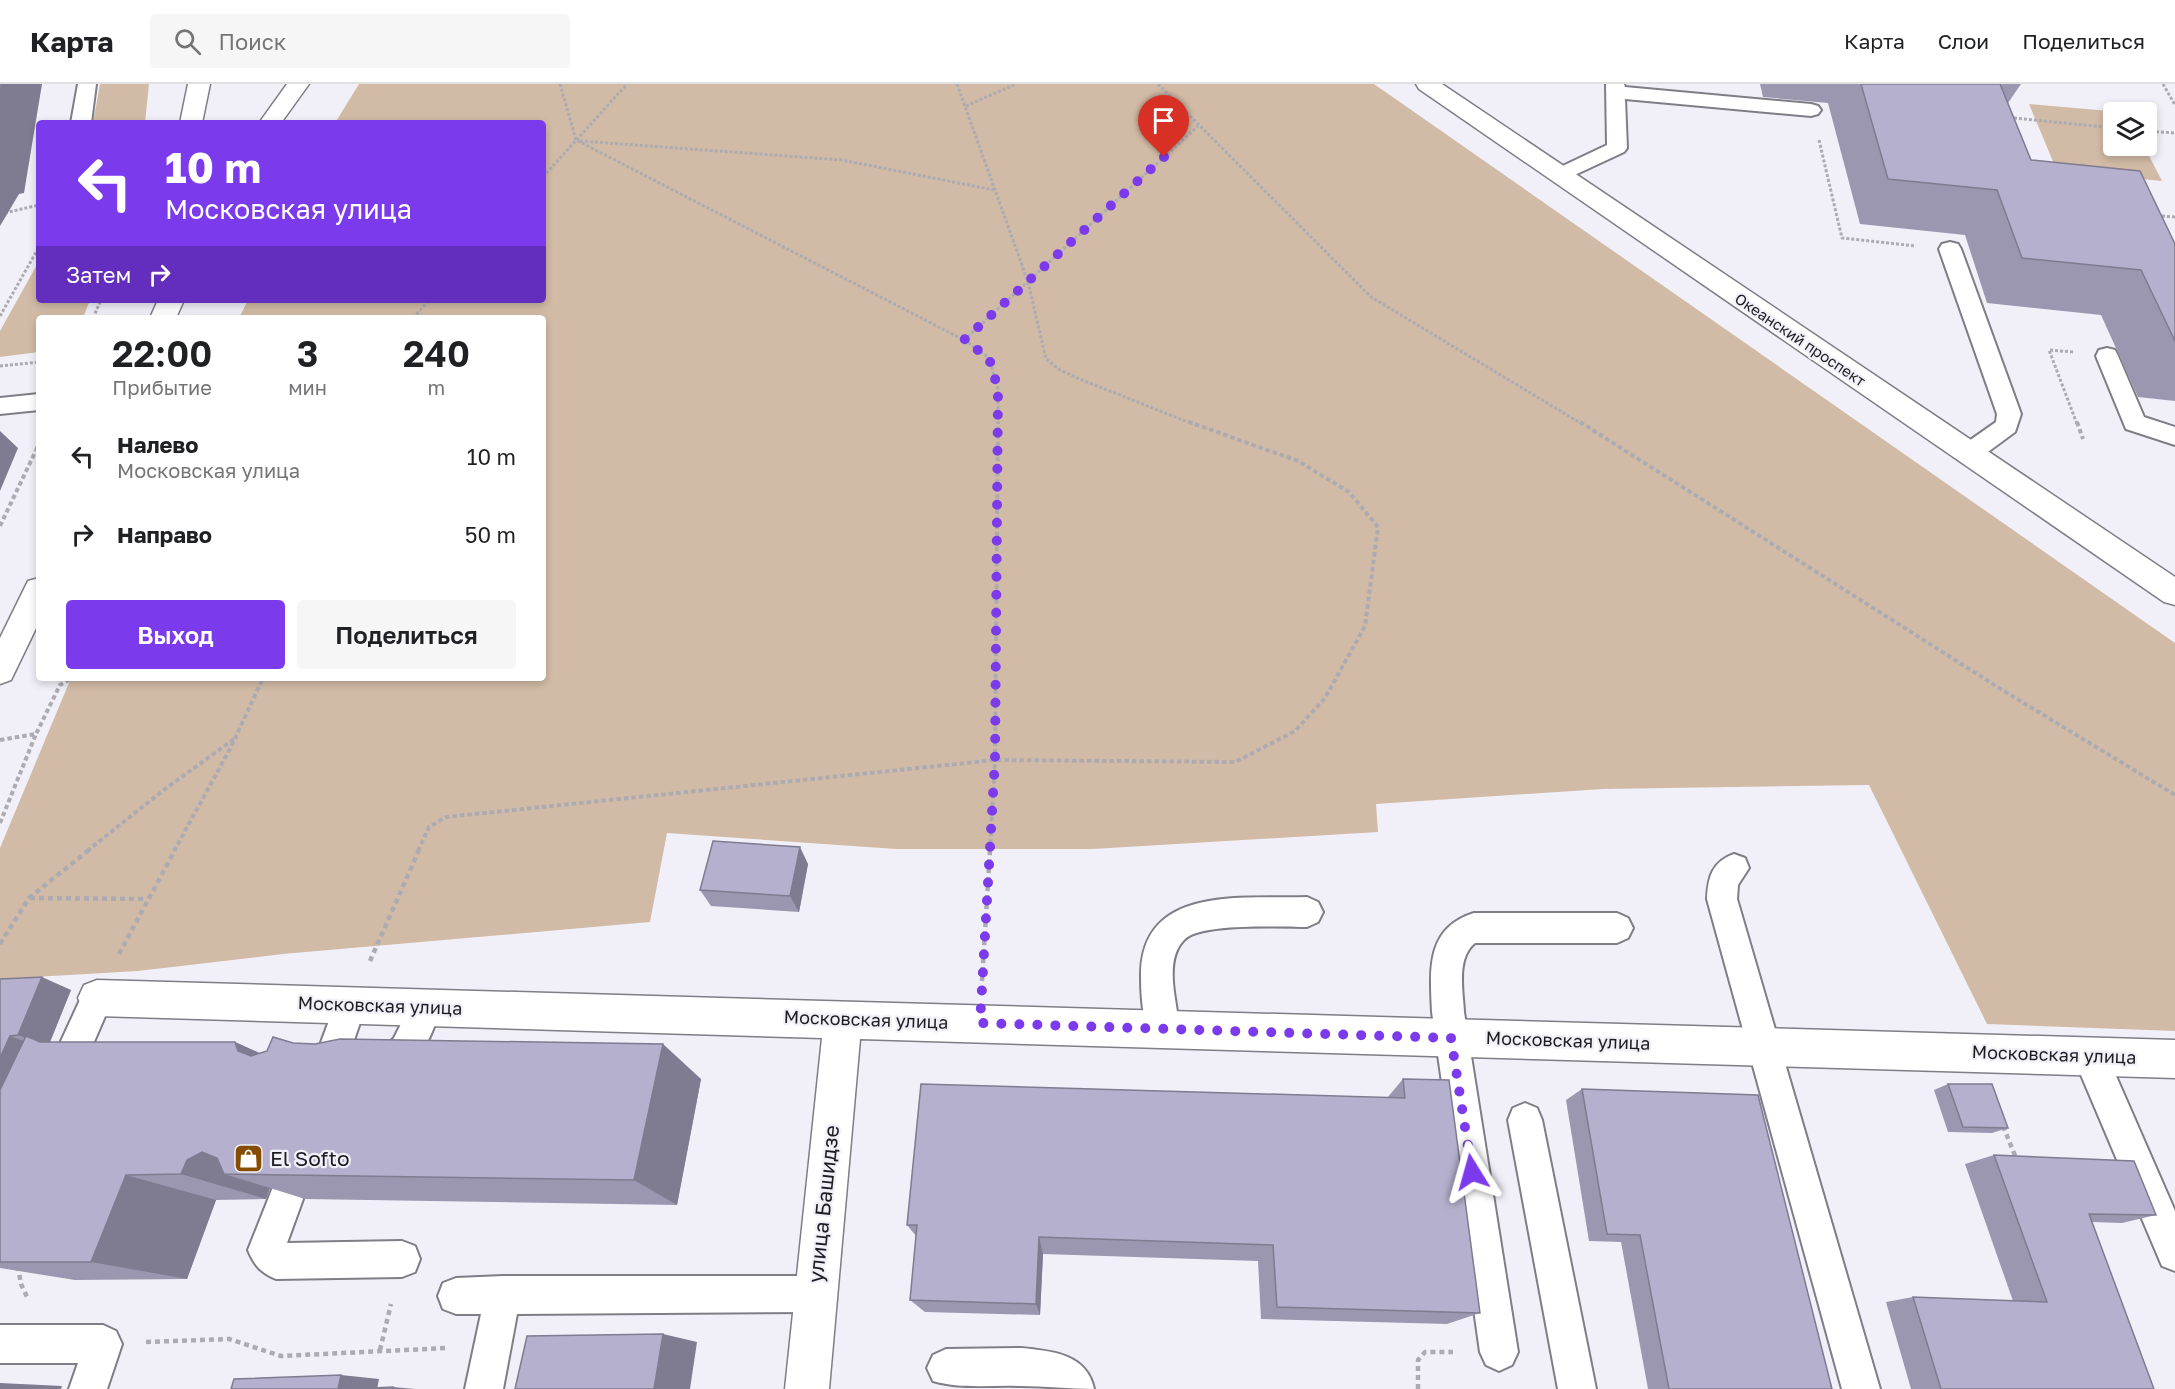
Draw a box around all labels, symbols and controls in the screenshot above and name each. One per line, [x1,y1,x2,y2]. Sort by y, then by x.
search box [150,14,570,68]
text: Карта [30,25,114,58]
icon: search [171,25,204,58]
text: Поиск [219,28,286,55]
text: Карта [1844,28,1905,54]
text: Слои [1938,28,1989,54]
text: Поделиться [2022,28,2145,54]
pin [1138,95,1189,157]
map controls [2103,102,2157,156]
button: layers [2103,102,2157,156]
icon: arrive [1147,104,1180,137]
text: 10 m [165,142,261,192]
icon: left [66,144,144,222]
text: Московская улица [165,193,412,225]
icon: right [143,258,176,291]
text: Затем [66,261,131,288]
street label: Океанский проспект [1732,289,1870,390]
text: 22:00 [112,332,212,375]
text: 3 [297,332,318,375]
text: 240 [403,332,470,375]
text: Прибытие [112,375,212,399]
text: мин [288,375,327,399]
text: m [428,375,445,399]
text: Налево [117,431,199,458]
icon: left [66,440,99,473]
text: 10 m [467,443,516,470]
text: Московская улица [117,458,300,482]
icon: right [66,518,99,551]
text: Направо [117,521,212,548]
text: 50 m [465,521,516,548]
button: Выход [66,600,285,669]
button: Поделиться [297,600,516,669]
street label: Московская улица [297,991,463,1019]
street label: Московская улица [783,1005,949,1033]
street label: Московская улица [1485,1026,1651,1054]
street label: Московская улица [1971,1040,2137,1068]
street label: улица Башидзе [802,1124,844,1284]
position arrow [1440,1140,1504,1204]
shop icon: El Softo [233,1143,265,1175]
place label: El Softo [270,1145,350,1171]

